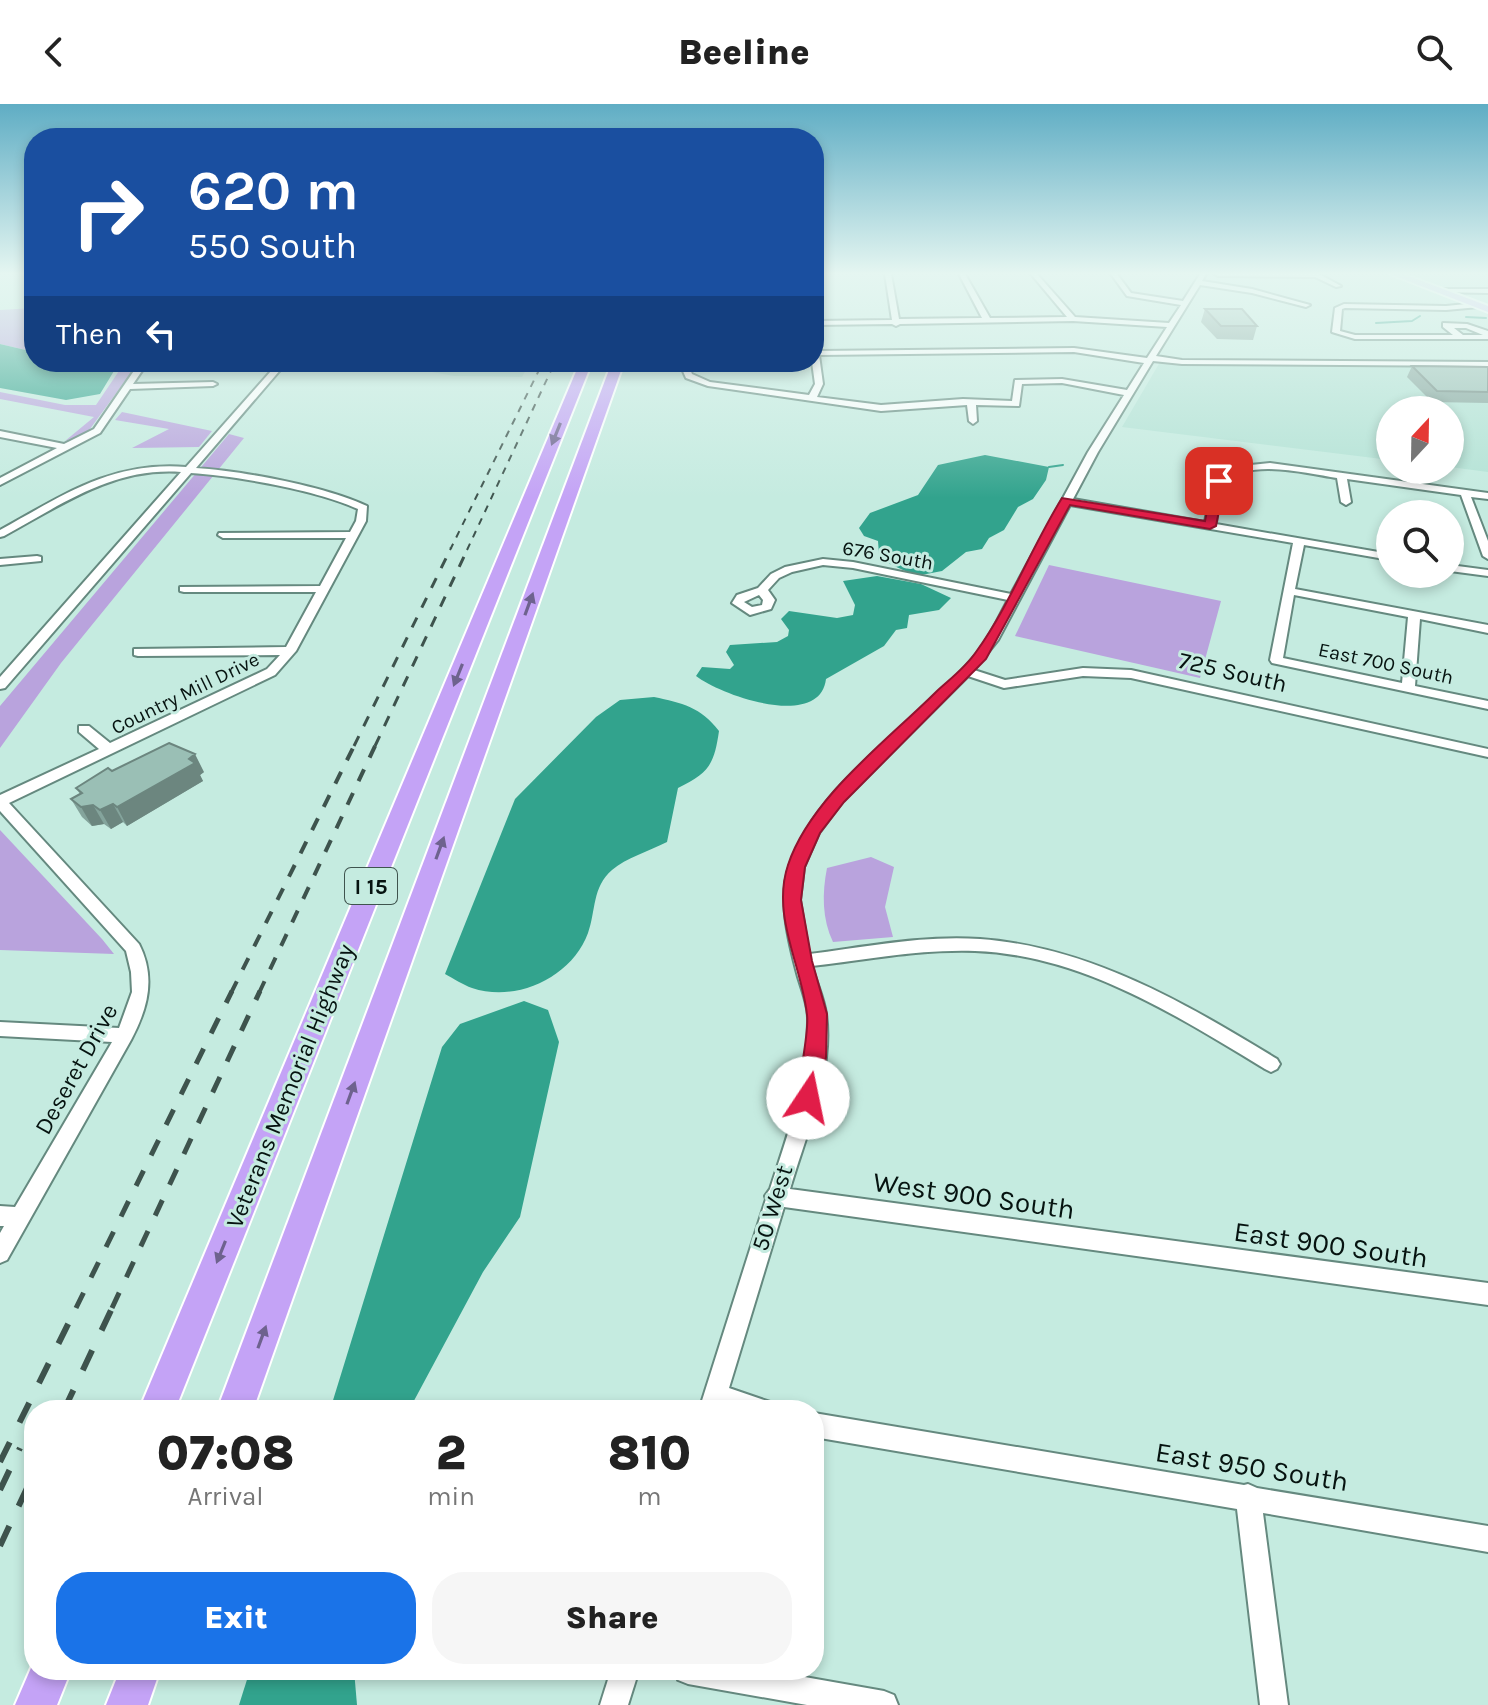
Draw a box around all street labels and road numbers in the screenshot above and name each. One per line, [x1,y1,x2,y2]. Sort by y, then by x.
street label: 676 South [841,536,935,575]
street label: East 700 South [1316,638,1456,689]
street label: 725 South [1176,646,1290,698]
street label: Country Mill Drive [107,648,263,739]
road number: I 15 [345,868,397,904]
street label: Veterans Memorial Highway [220,940,360,1232]
street label: Deseret Drive [29,999,123,1139]
street label: 50 West [746,1162,798,1254]
street label: West 900 South [871,1165,1077,1226]
street label: East 900 South [1232,1215,1430,1274]
street label: East 950 South [1153,1435,1351,1498]

